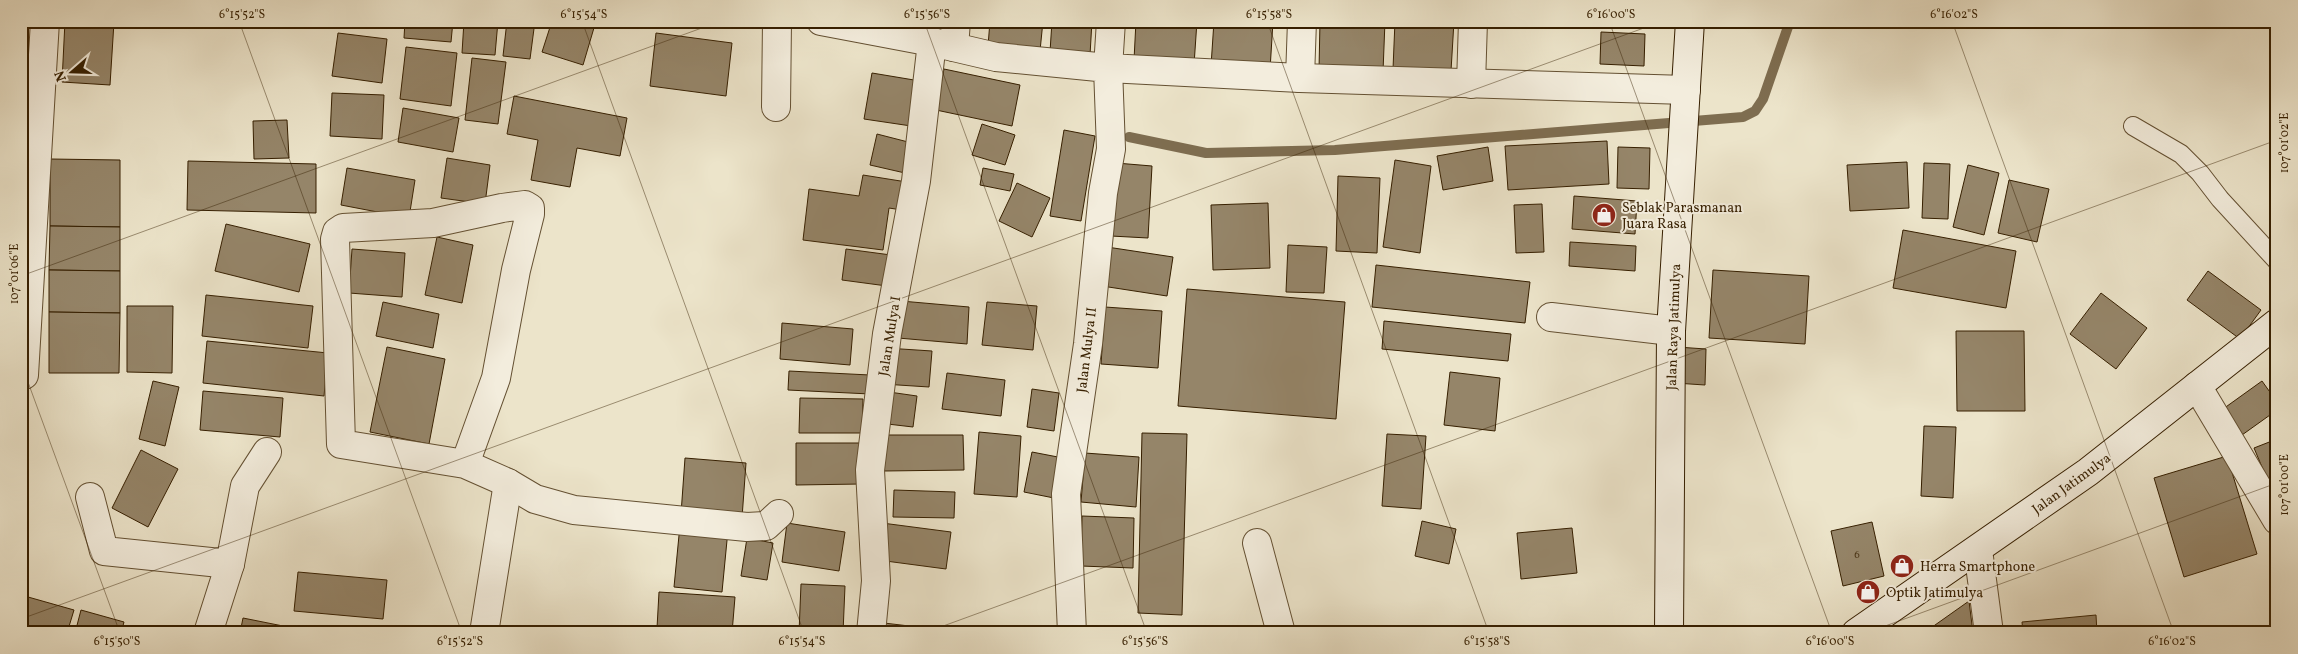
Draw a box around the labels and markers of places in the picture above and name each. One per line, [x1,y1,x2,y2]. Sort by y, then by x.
place label: Seblak Parasmanan Juara Rasa [1622,199,1742,234]
shop icon: Seblak Parasmanan Juara Rasa [1591,202,1617,228]
shop icon: Herra Smartphone [1889,553,1915,579]
place label: Herra Smartphone [1920,558,2036,577]
shop icon: Optik Jatimulya [1855,579,1881,605]
place label: Optik Jatimulya [1886,584,1983,603]

